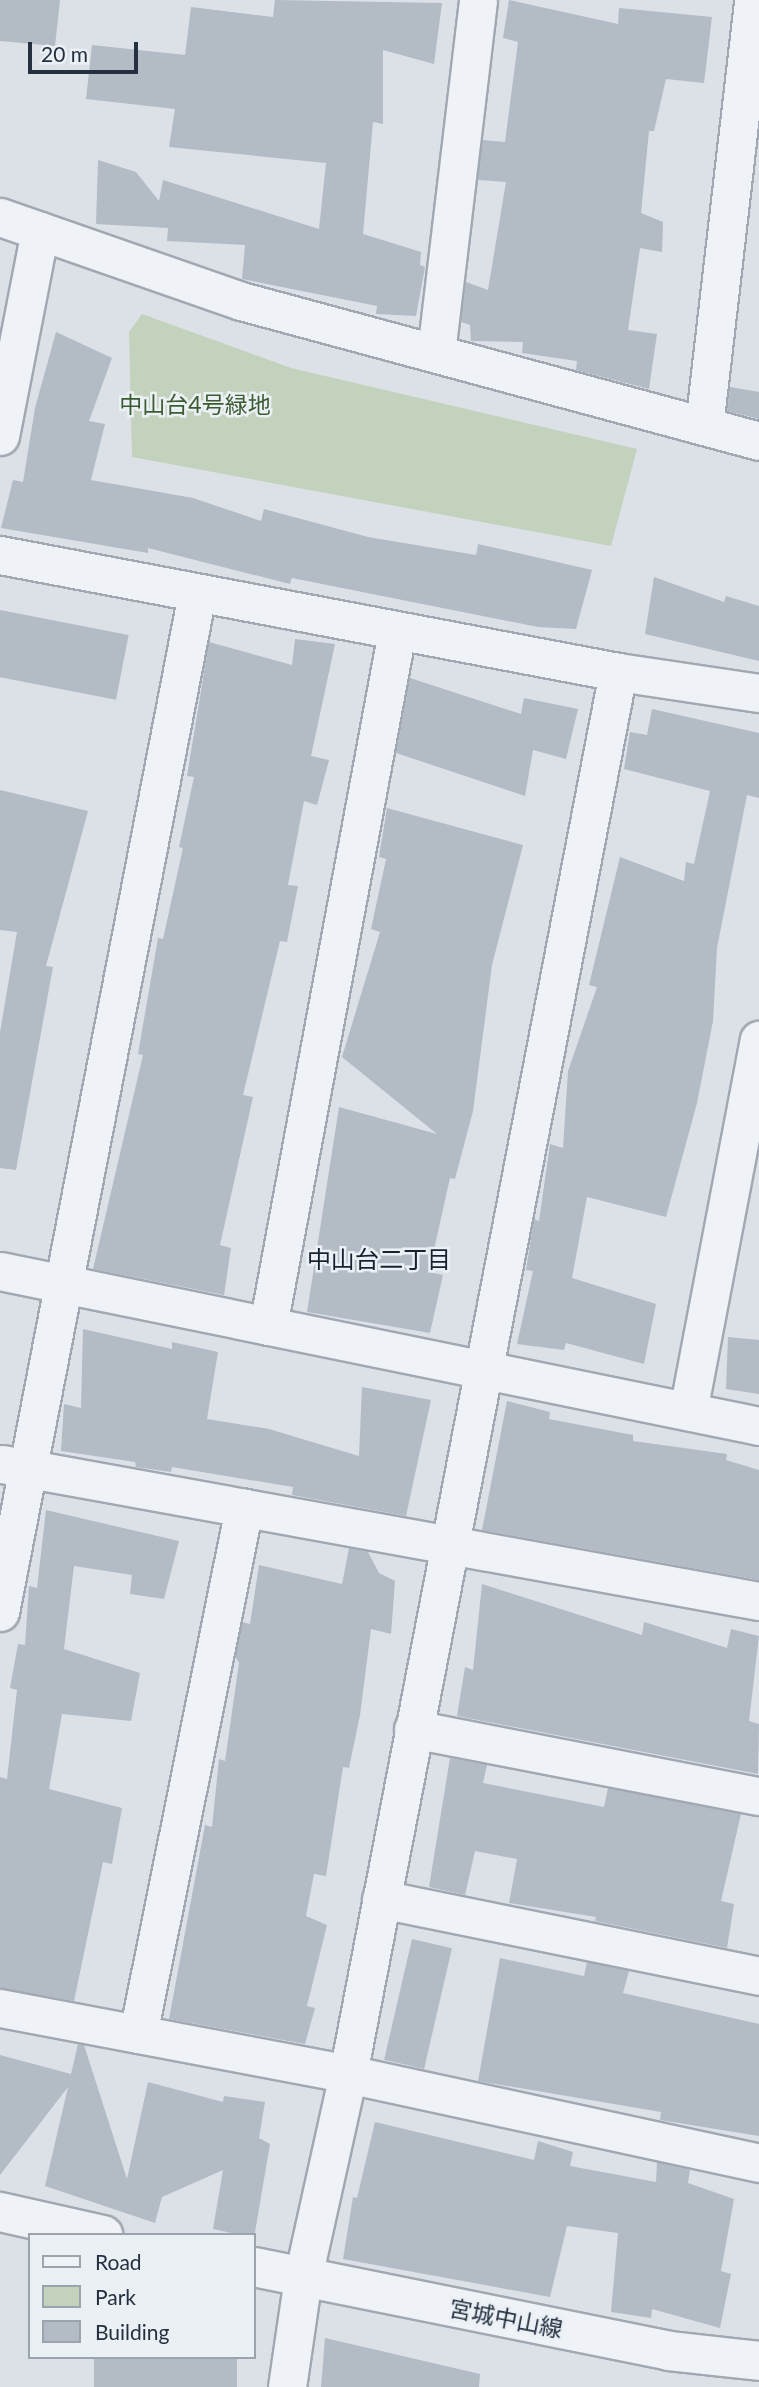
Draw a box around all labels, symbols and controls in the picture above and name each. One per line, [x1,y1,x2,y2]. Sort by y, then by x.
scale bar [32,28,142,72]
text: 20 m [41,41,88,66]
park label: 中山台4号緑地 [119,390,271,418]
district label: 中山台二丁目 [307,1245,451,1273]
legend [28,2233,256,2359]
text: Road [95,2249,142,2274]
text: Park [95,2284,136,2309]
street label: 宮城中山線 [447,2293,565,2343]
text: Building [95,2319,170,2344]

